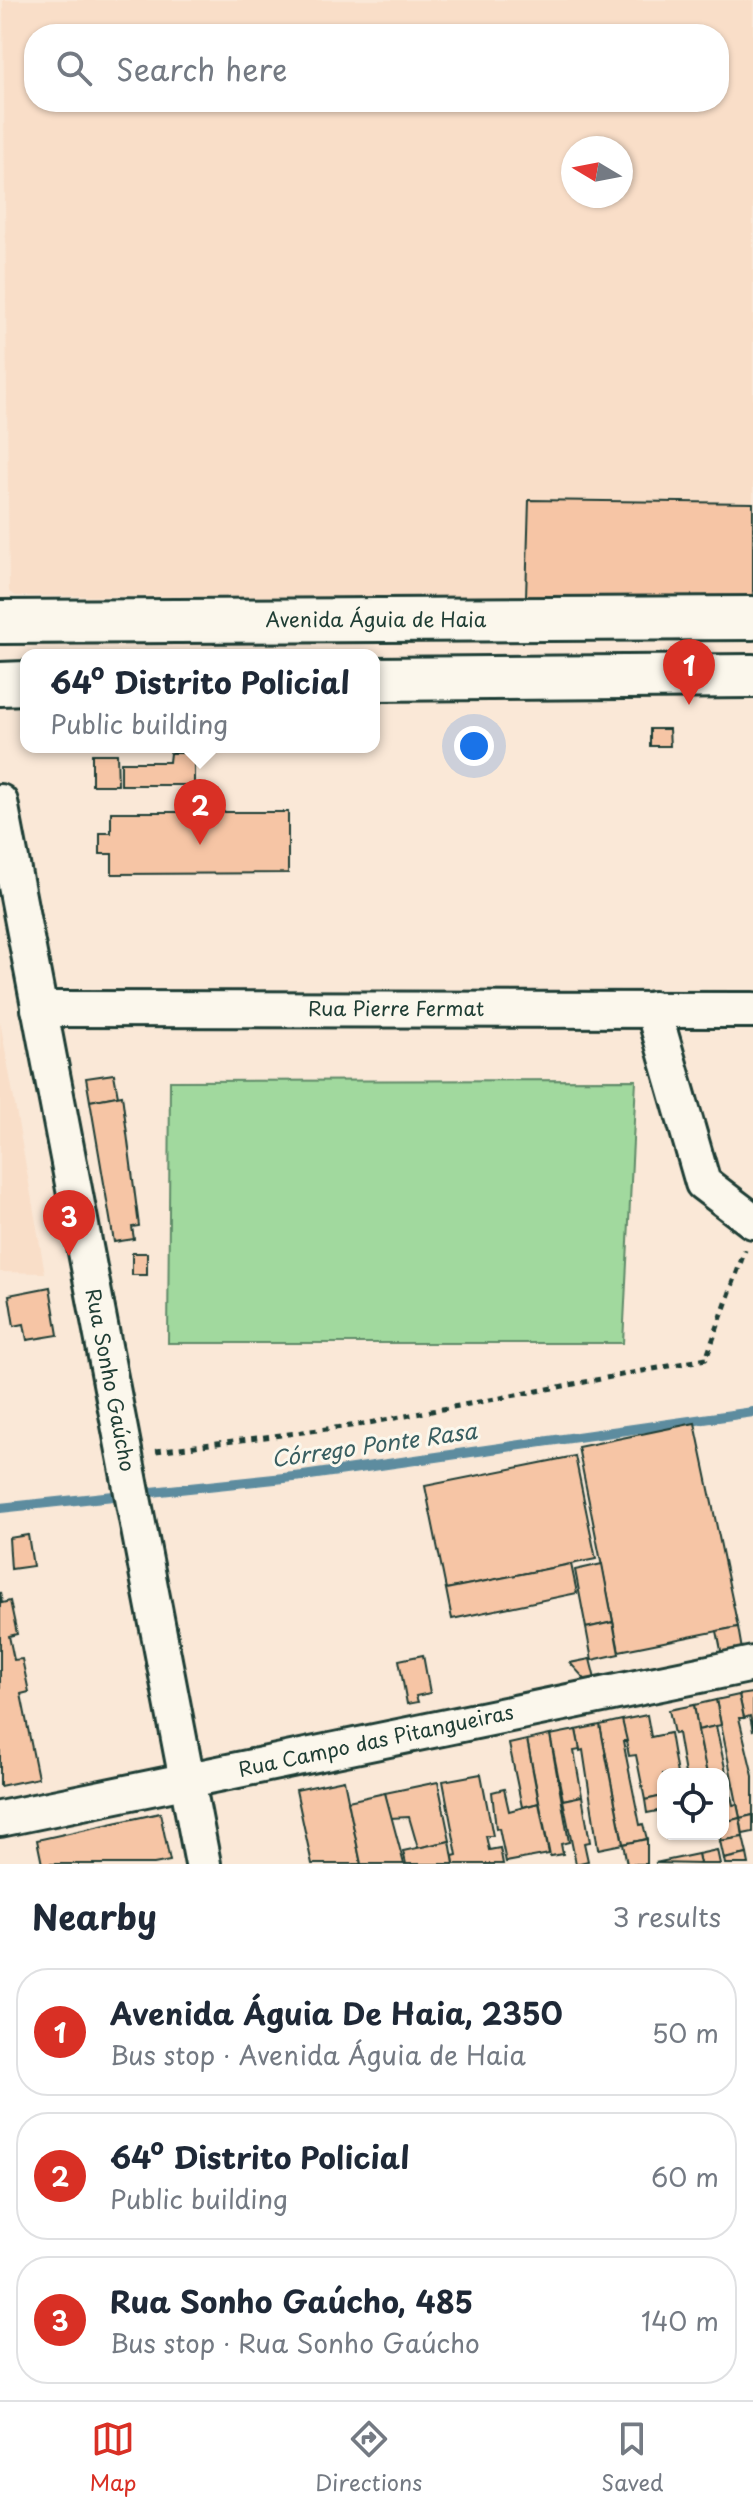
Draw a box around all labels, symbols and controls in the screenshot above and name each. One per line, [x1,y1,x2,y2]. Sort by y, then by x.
search box [24,24,729,112]
icon: search [52,46,96,90]
text: Search here [116,46,288,91]
north arrow [561,136,633,208]
street label: Avenida Águia de Haia [266,604,487,634]
pin: 1 [663,639,715,705]
popup [20,649,380,753]
text: 64º Distrito Policial [50,659,350,704]
text: Public building [50,704,228,743]
your location [454,726,494,766]
pin: 2 [174,779,226,845]
street label: Rua Pierre Fermat [308,993,484,1023]
pin: 3 [43,1190,95,1256]
street label: Rua Sonho Gaúcho [79,1286,143,1474]
water label: Córrego Ponte Rasa [269,1413,480,1474]
street label: Rua Campo das Pitangueiras [235,1696,516,1784]
map controls [657,1768,729,1840]
button: locate [657,1768,729,1840]
text: Nearby [32,1890,157,1942]
text: 3 results [613,1897,721,1936]
text: Avenida Águia De Haia, 2350 [110,1990,563,2035]
text: 1 [54,2013,66,2052]
text: 50 m [652,2013,719,2052]
text: Bus stop · Avenida Águia de Haia [110,2035,526,2074]
text: 64º Distrito Policial [110,2134,409,2179]
text: 2 [51,2157,69,2196]
text: 60 m [651,2157,719,2196]
text: Public building [110,2179,288,2218]
text: Rua Sonho Gaúcho, 485 [110,2278,473,2323]
text: 3 [51,2301,69,2340]
text: 140 m [641,2301,719,2340]
text: Bus stop · Rua Sonho Gaúcho [110,2323,480,2362]
tab: Map [89,2417,136,2498]
tab: Directions [315,2417,422,2498]
tab: Saved [601,2417,664,2498]

